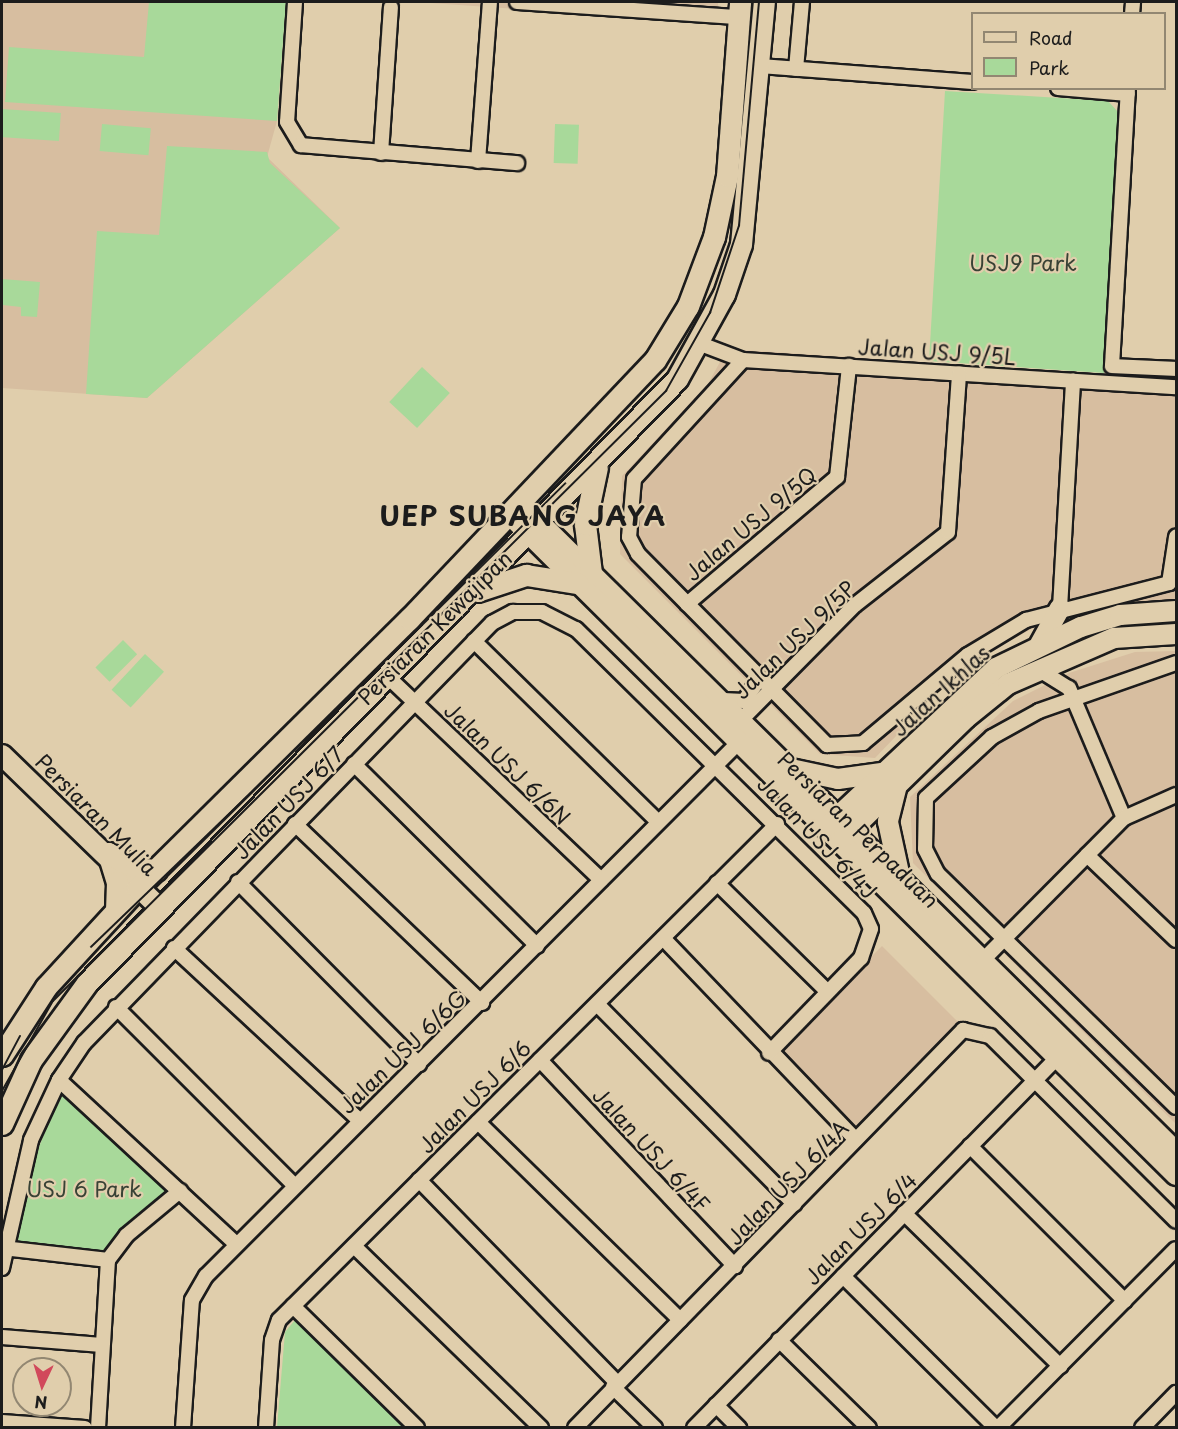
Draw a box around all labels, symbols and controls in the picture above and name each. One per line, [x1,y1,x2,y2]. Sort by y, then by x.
legend [971,12,1166,90]
text: Road [1029,24,1073,51]
text: Park [1029,54,1069,81]
park label: USJ9 Park [969,249,1077,275]
street label: Jalan USJ 9/5L [857,333,1017,369]
street label: Jalan USJ 9/5Q [679,461,821,585]
district label: UEP SUBANG JAYA [377,499,669,531]
street label: Persiaran Kewajipan [352,545,516,709]
street label: Jalan USJ 9/5P [728,574,860,704]
street label: Jalan Ikhlas [886,640,994,740]
street label: Jalan USJ 6/6N [440,696,576,830]
street label: Jalan USJ 6/7 [228,740,348,864]
street label: Persiaran Perpaduan [774,746,944,912]
street label: Persiaran Mulia [31,748,163,880]
street label: Jalan USJ 6/4J [753,770,883,904]
street label: Jalan USJ 6/6G [333,984,471,1118]
street label: Jalan USJ 6/6 [412,1034,536,1158]
street label: Jalan USJ 6/4F [588,1082,716,1216]
street label: Jalan USJ 6/4A [721,1114,853,1250]
street label: Jalan USJ 6/4 [798,1166,922,1290]
park label: USJ 6 Park [25,1175,143,1201]
north arrow [12,1357,72,1417]
text: N [34,1391,48,1415]

